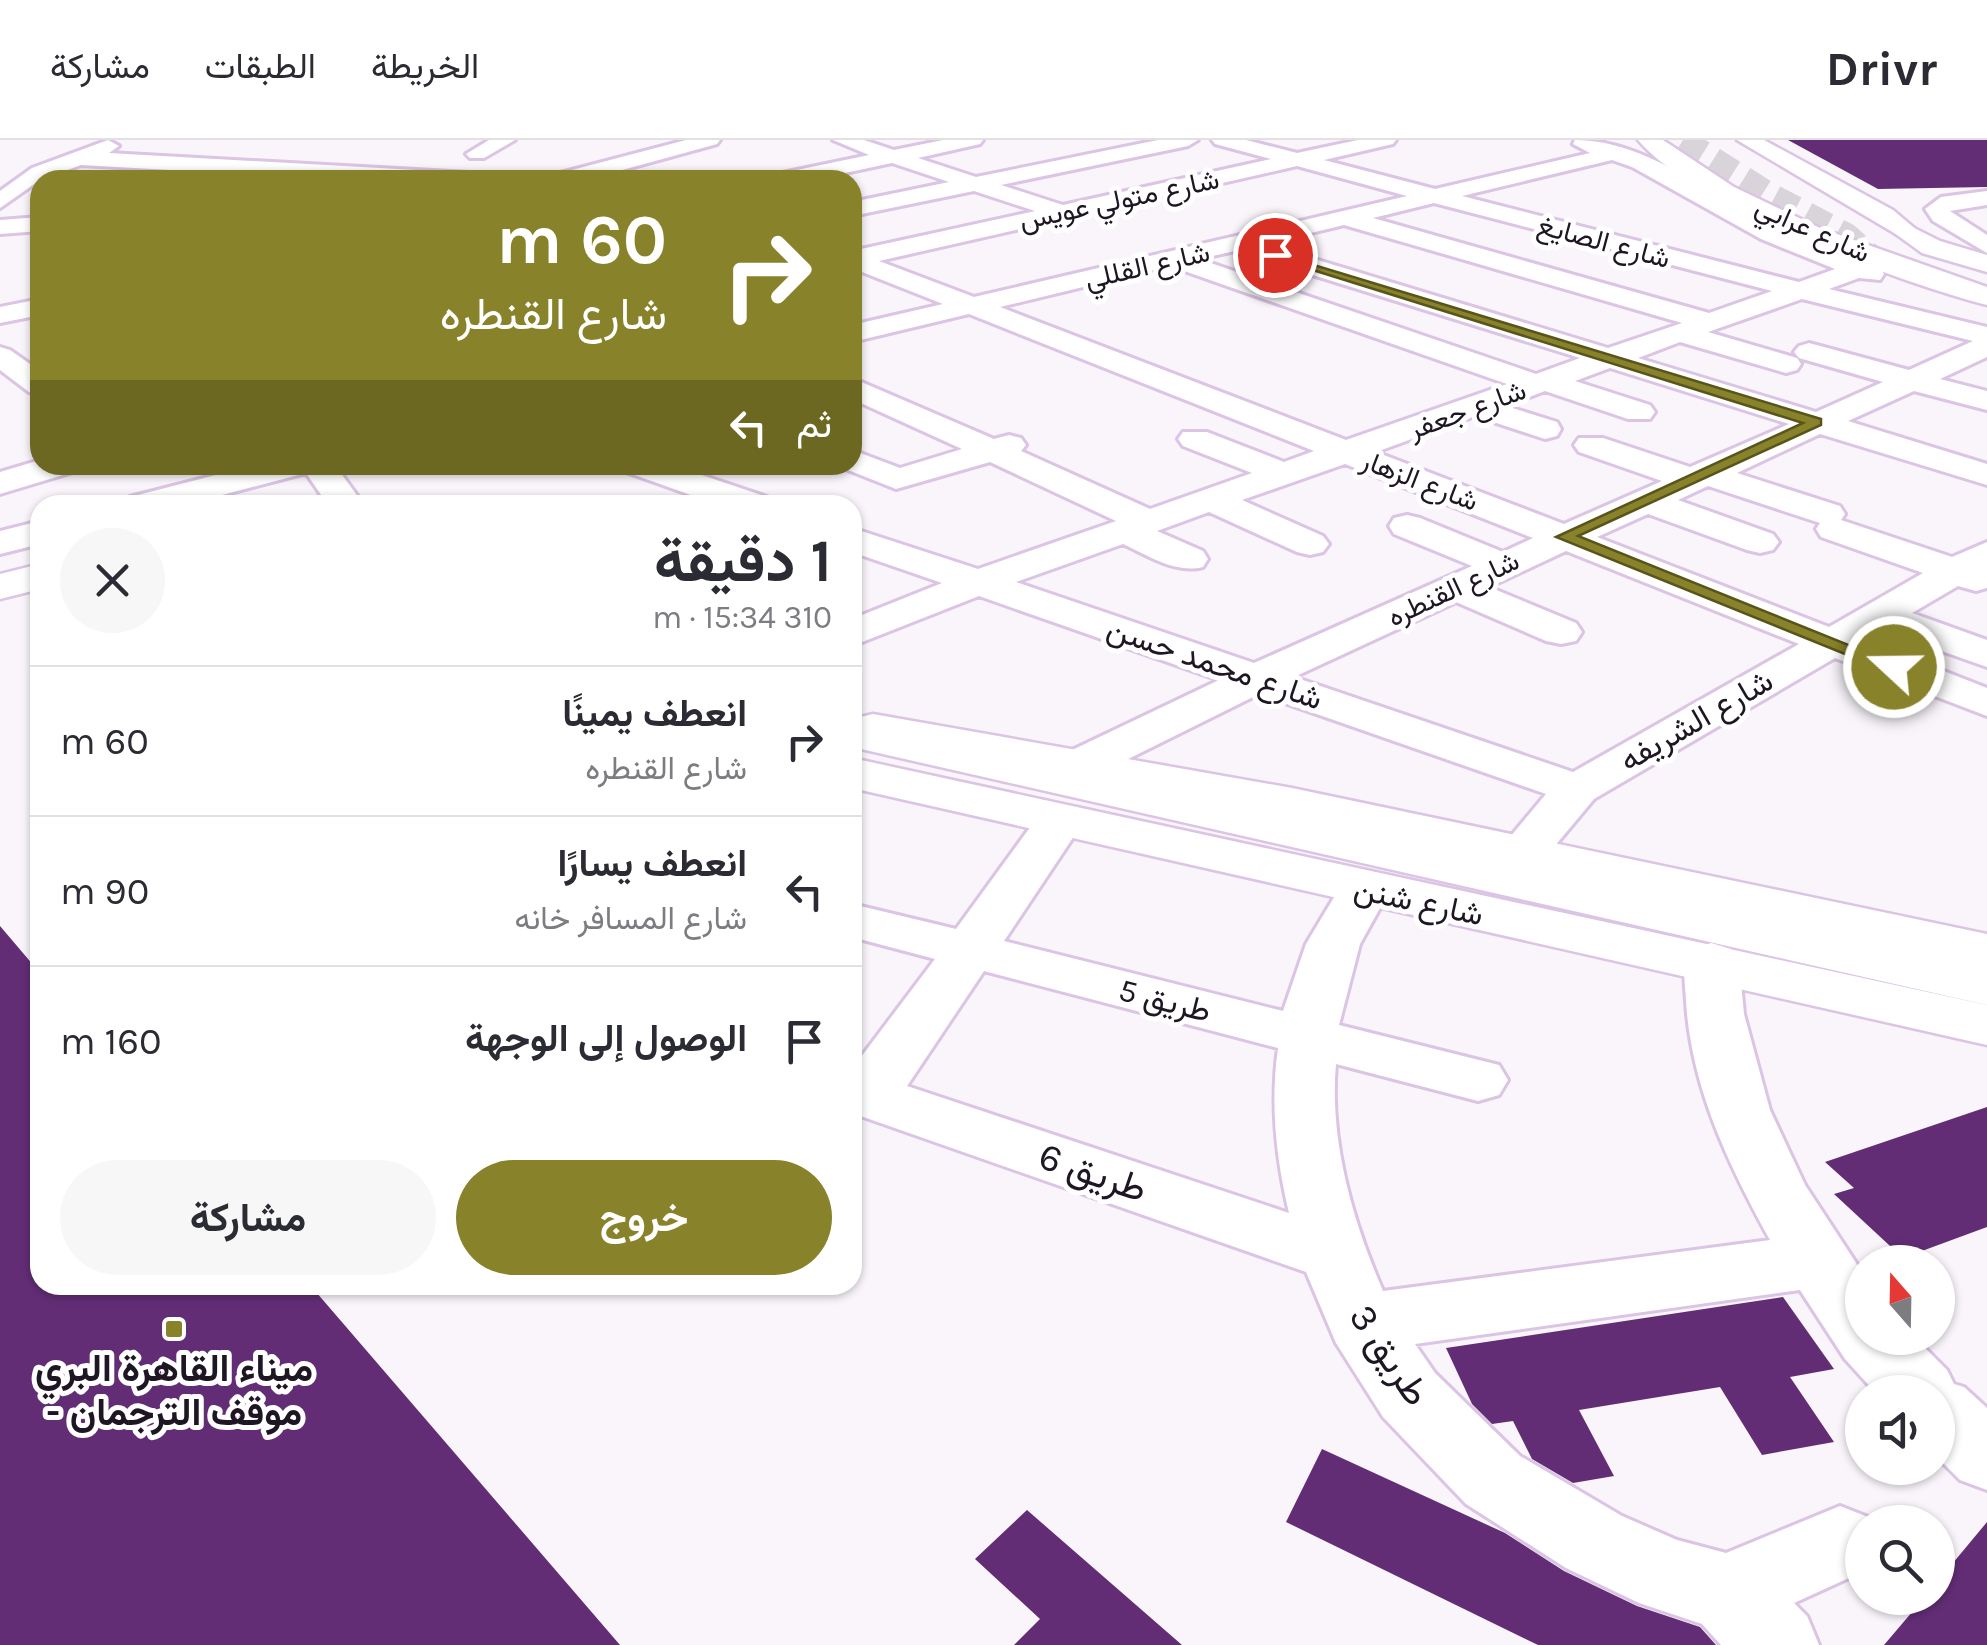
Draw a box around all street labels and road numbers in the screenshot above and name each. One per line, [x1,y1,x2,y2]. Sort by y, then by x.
street label: شارع متولي عويس [1016,162,1223,243]
street label: شارع عرابي [1748,190,1875,275]
street label: شارع الصايغ [1533,208,1674,278]
street label: شارع القللي [1081,235,1214,302]
street label: شارع جعفر [1403,373,1531,448]
street label: شارع الزهار [1355,443,1483,520]
street label: شارع القنطره [1382,544,1525,635]
street label: شارع محمد حسن [1101,609,1327,720]
street label: شارع الشريفه [1613,662,1781,782]
street label: شارع شنن [1350,870,1487,936]
street label: طريق 5 [1115,971,1215,1031]
street label: طريق 6 [1033,1133,1153,1212]
street label: طريق 3 [1340,1296,1440,1414]

